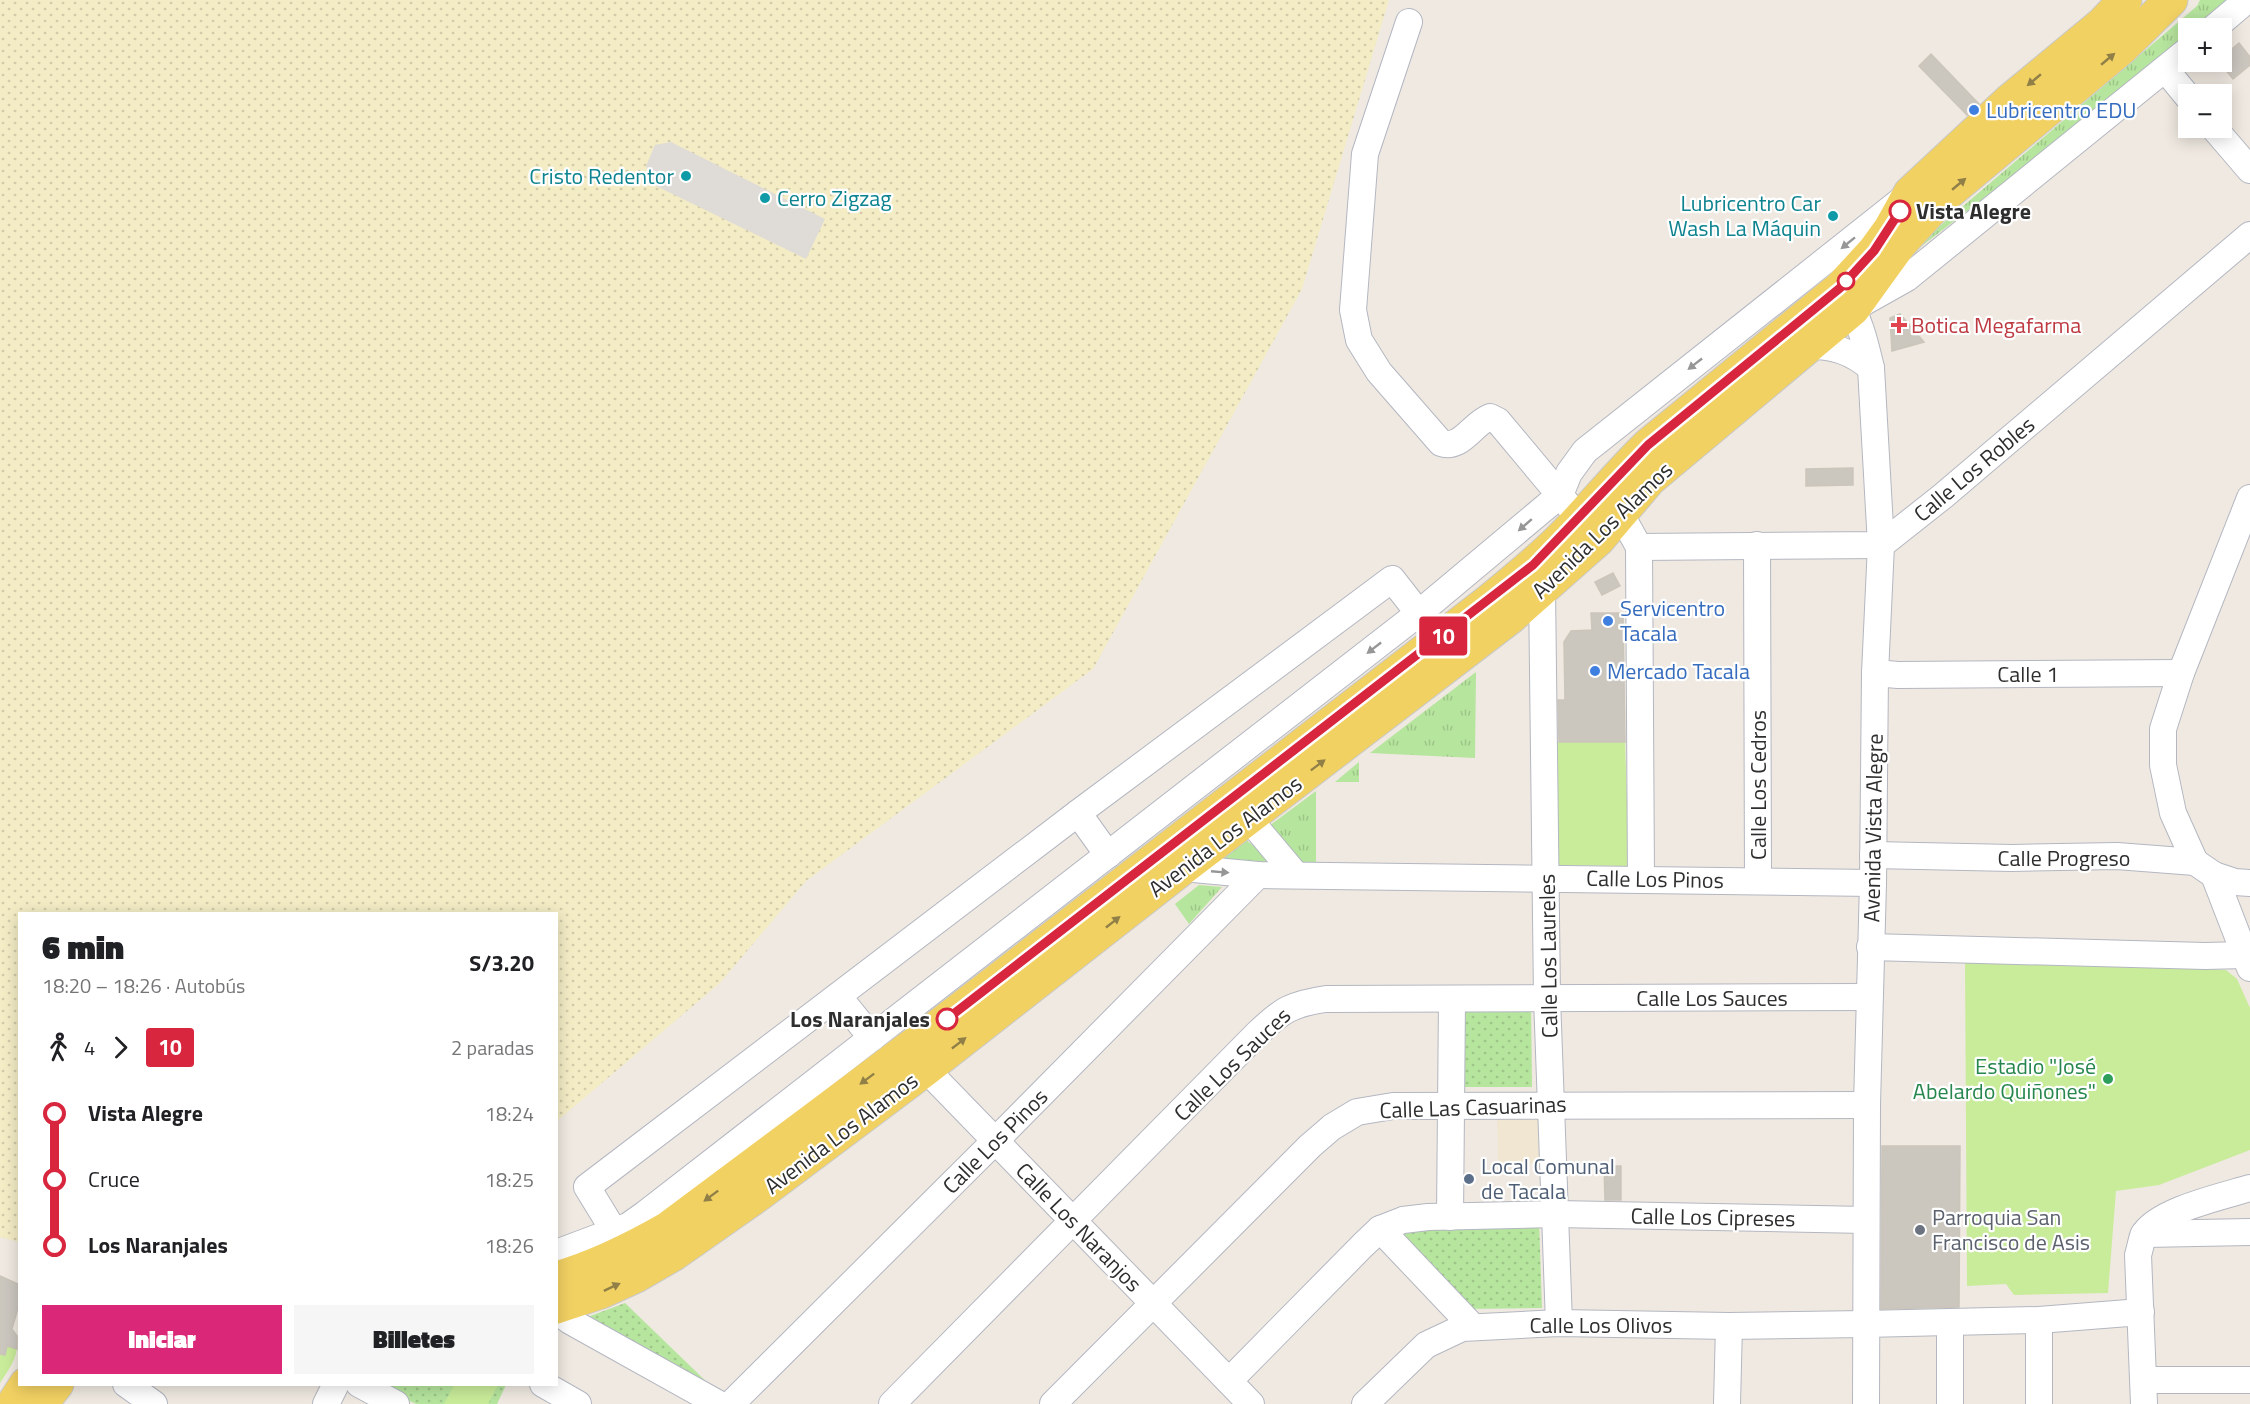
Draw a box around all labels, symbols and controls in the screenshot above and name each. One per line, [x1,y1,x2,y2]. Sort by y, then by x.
map controls [2178,18,2232,138]
button: + [2178,18,2232,72]
one-way arrow [2100,53,2116,66]
one-way arrow [2027,73,2042,86]
button: − [2178,84,2232,138]
place label: Lubricentro EDU [1986,93,2137,127]
marker: Lubricentro EDU [1967,103,1981,117]
place label: Cristo Redentor [529,159,674,193]
marker: Cristo Redentor [679,169,693,183]
one-way arrow [1951,179,1966,191]
place label: Cerro Zigzag [777,181,892,215]
place label: Lubricentro Car Wash La Máquin [1668,186,1821,245]
marker: Cerro Zigzag [758,191,772,205]
place label: Vista Alegre [1916,194,2031,228]
marker: Vista Alegre [1889,200,1911,222]
marker: Lubricentro Car Wash La Máquin [1826,209,1840,223]
one-way arrow [1840,237,1856,250]
unlabelled marker [1837,272,1855,290]
place label: Botica Megafarma [1911,308,2081,342]
marker: Botica Megafarma [1892,318,1906,332]
one-way arrow [1688,358,1703,370]
street label: Calle Los Robles [1906,408,2042,530]
street label: Avenida Los Alamos [1524,454,1680,606]
one-way arrow [1518,518,1533,531]
place label: Servicentro Tacala [1620,591,1725,650]
marker: Servicentro Tacala [1601,614,1615,628]
line badge: 10 [1416,616,1470,656]
text: 10 [1431,620,1455,652]
one-way arrow [1366,642,1382,654]
place label: Mercado Tacala [1607,654,1750,688]
street label: Calle 1 [1997,657,2059,691]
marker: Mercado Tacala [1588,664,1602,678]
street label: Calle Los Cedros [1741,710,1775,860]
street label: Avenida Vista Alegre [1854,733,1892,923]
one-way arrow [1310,760,1325,772]
street label: Avenida Los Alamos [1141,767,1309,905]
street label: Calle Progreso [1998,841,2130,875]
street label: Calle Los Pinos [1586,861,1724,897]
one-way arrow [1211,867,1230,877]
street label: Calle Los Laureles [1530,874,1566,1038]
one-way arrow [1105,916,1121,929]
text: 6 min [42,922,124,972]
text: S/3.20 [469,946,534,980]
text: 18:20 – 18:26 · Autobús [42,970,245,1001]
street label: Calle Los Sauces [1636,981,1788,1015]
street label: Calle Los Sauces [1166,999,1298,1129]
place label: Los Naranjales [790,1002,930,1036]
marker: Los Naranjales [936,1008,958,1030]
icon: walk [42,1031,75,1064]
icon: forward [104,1031,137,1064]
text: 10 [158,1031,182,1063]
text: 4 [84,1032,95,1063]
text: 2 paradas [451,1032,534,1063]
one-way arrow [952,1037,967,1049]
place label: Estadio "José Abelardo Quiñones" [1913,1049,2096,1108]
street label: Avenida Los Alamos [757,1064,925,1202]
marker: Estadio "José Abelardo Quiñones" [2101,1072,2115,1086]
one-way arrow [860,1073,876,1085]
street label: Calle Los Pinos [934,1080,1056,1202]
street label: Calle Las Casuarinas [1379,1087,1567,1127]
text: Vista Alegre [88,1096,203,1130]
text: 18:24 [485,1098,534,1129]
place label: Local Comunal de Tacala [1481,1149,1615,1208]
street label: Calle Los Naranjos [1008,1154,1150,1300]
text: Cruce [88,1162,140,1196]
text: 18:25 [485,1164,534,1195]
marker: Local Comunal de Tacala [1462,1172,1476,1186]
one-way arrow [703,1189,719,1202]
street label: Calle Los Cipreses [1630,1199,1796,1235]
place label: Parroquia San Francisco de Asis [1932,1200,2090,1259]
marker: Parroquia San Francisco de Asis [1913,1223,1927,1237]
text: Los Naranjales [88,1228,228,1262]
text: 18:26 [485,1230,534,1261]
one-way arrow [603,1283,620,1292]
button: Iniciar [42,1305,282,1374]
button: Billetes [294,1305,534,1374]
street label: Calle Los Olivos [1530,1308,1672,1342]

